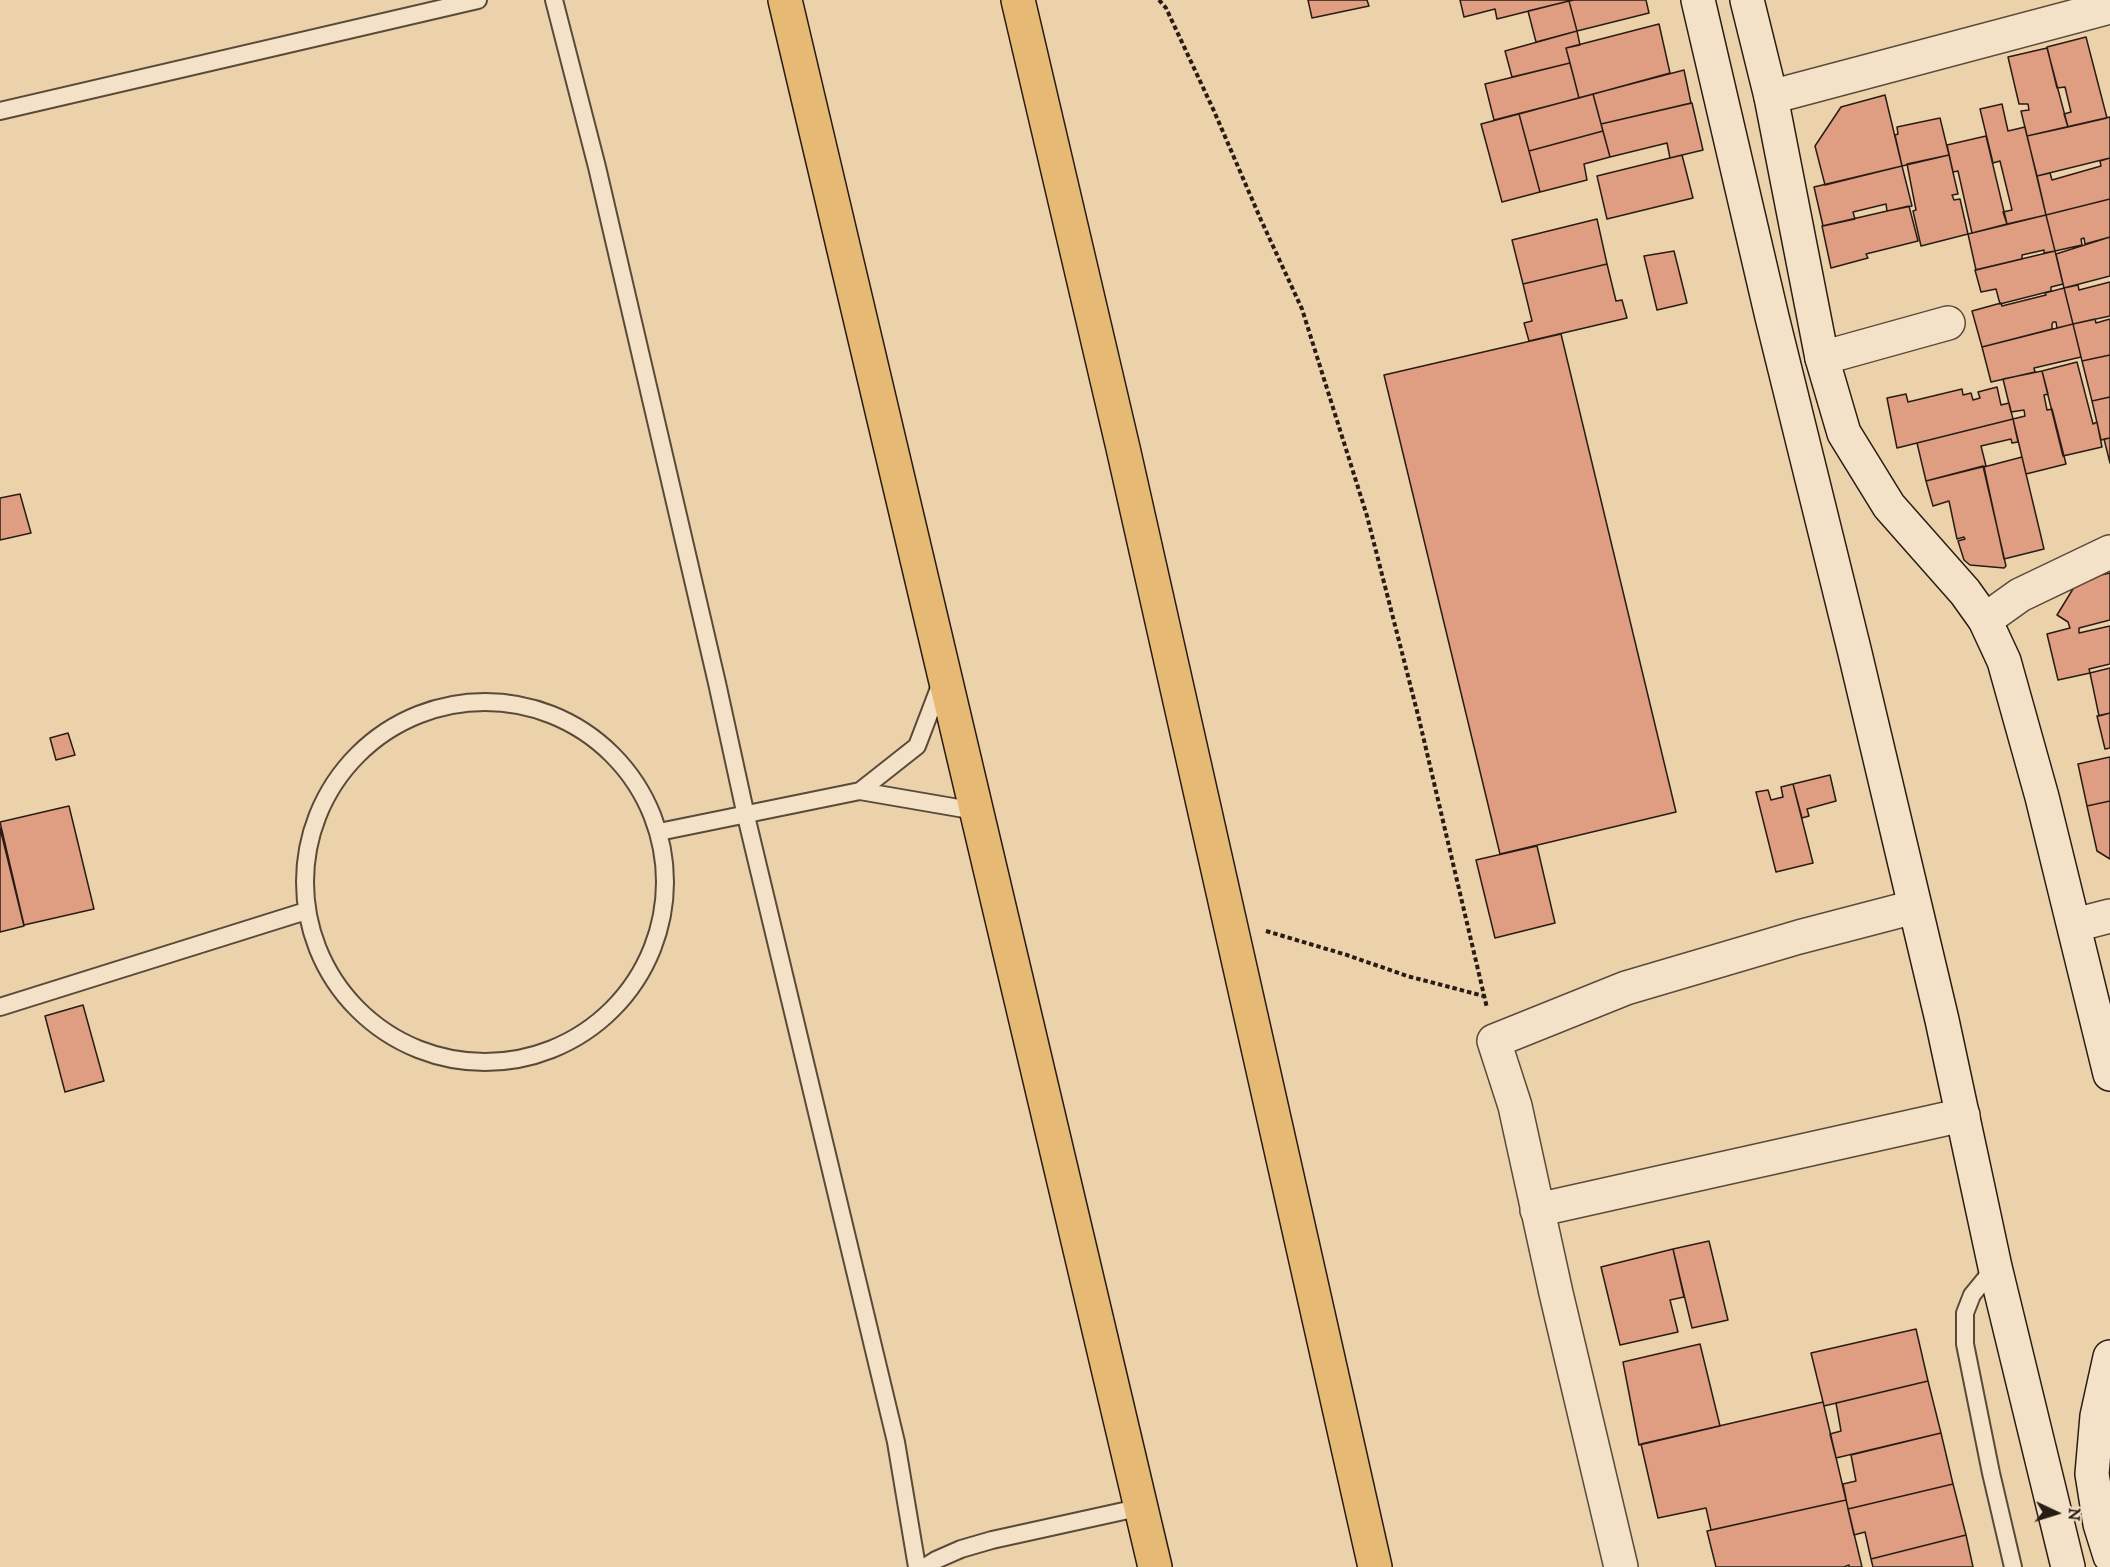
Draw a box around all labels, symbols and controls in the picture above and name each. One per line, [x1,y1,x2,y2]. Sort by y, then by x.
north arrow [2026,1483,2086,1543]
text: N [2064,1507,2084,1521]

